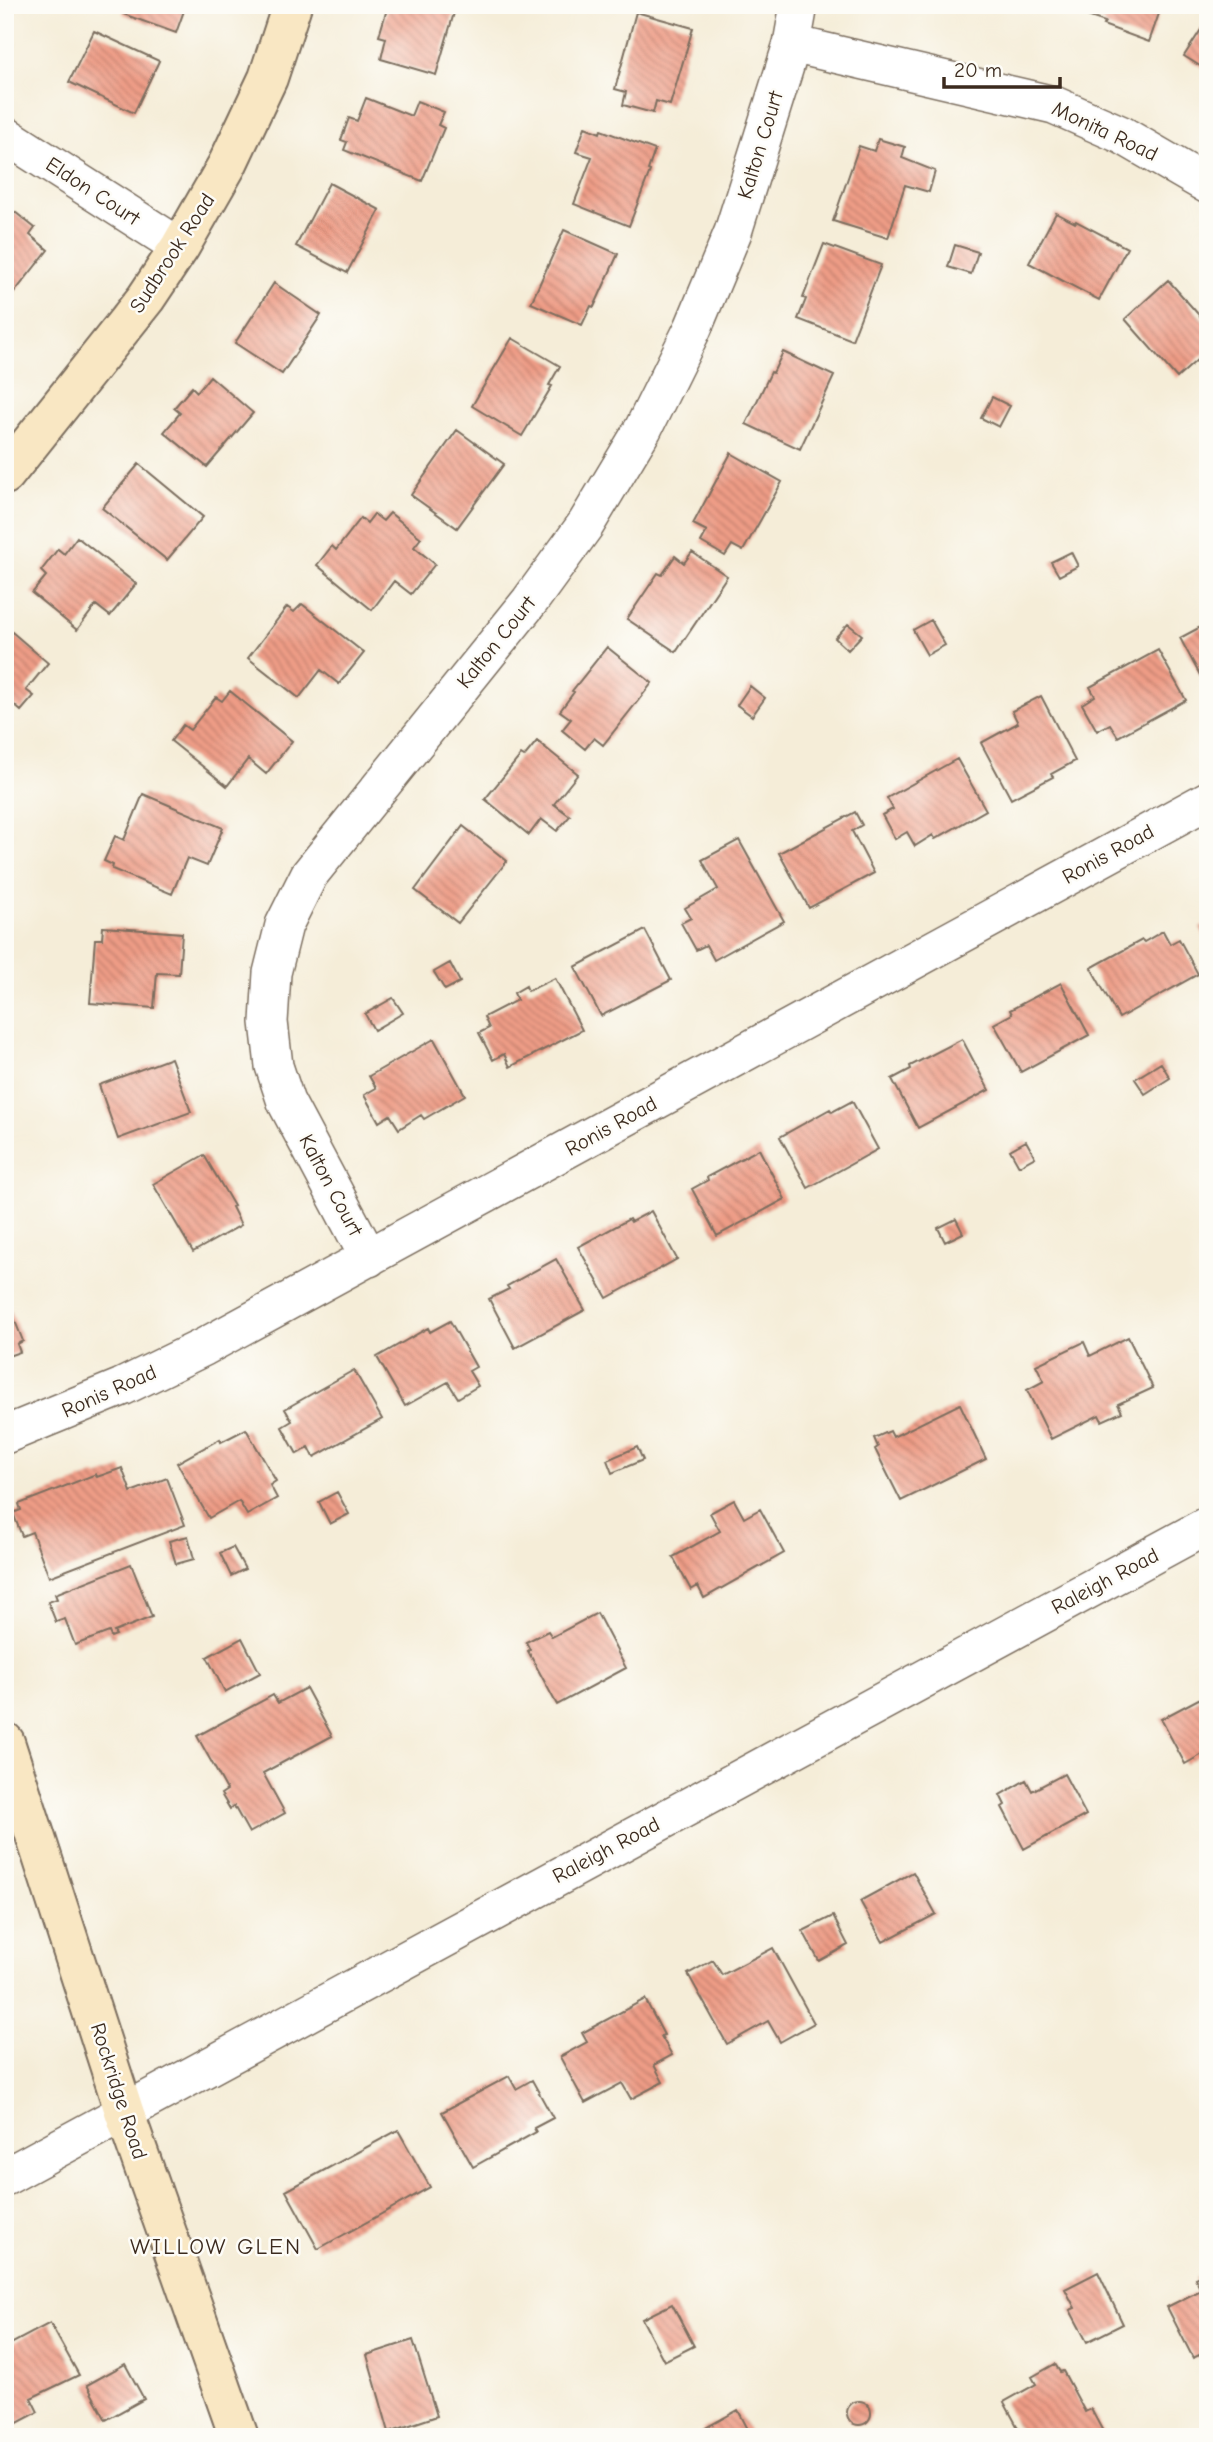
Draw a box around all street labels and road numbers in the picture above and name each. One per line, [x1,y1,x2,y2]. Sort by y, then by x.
street label: Kalton Court [732,87,788,202]
street label: Monita Road [1048,96,1162,166]
street label: Eldon Court [42,152,145,231]
street label: Sudbrook Road [125,189,219,317]
street label: Kalton Court [452,590,541,693]
street label: Ronis Road [1058,819,1158,889]
street label: Ronis Road [561,1091,661,1161]
street label: Kalton Court [294,1130,368,1241]
street label: Ronis Road [58,1360,160,1422]
street label: Raleigh Road [1047,1543,1163,1619]
street label: Raleigh Road [548,1812,664,1888]
street label: Rockridge Road [86,2020,152,2162]

